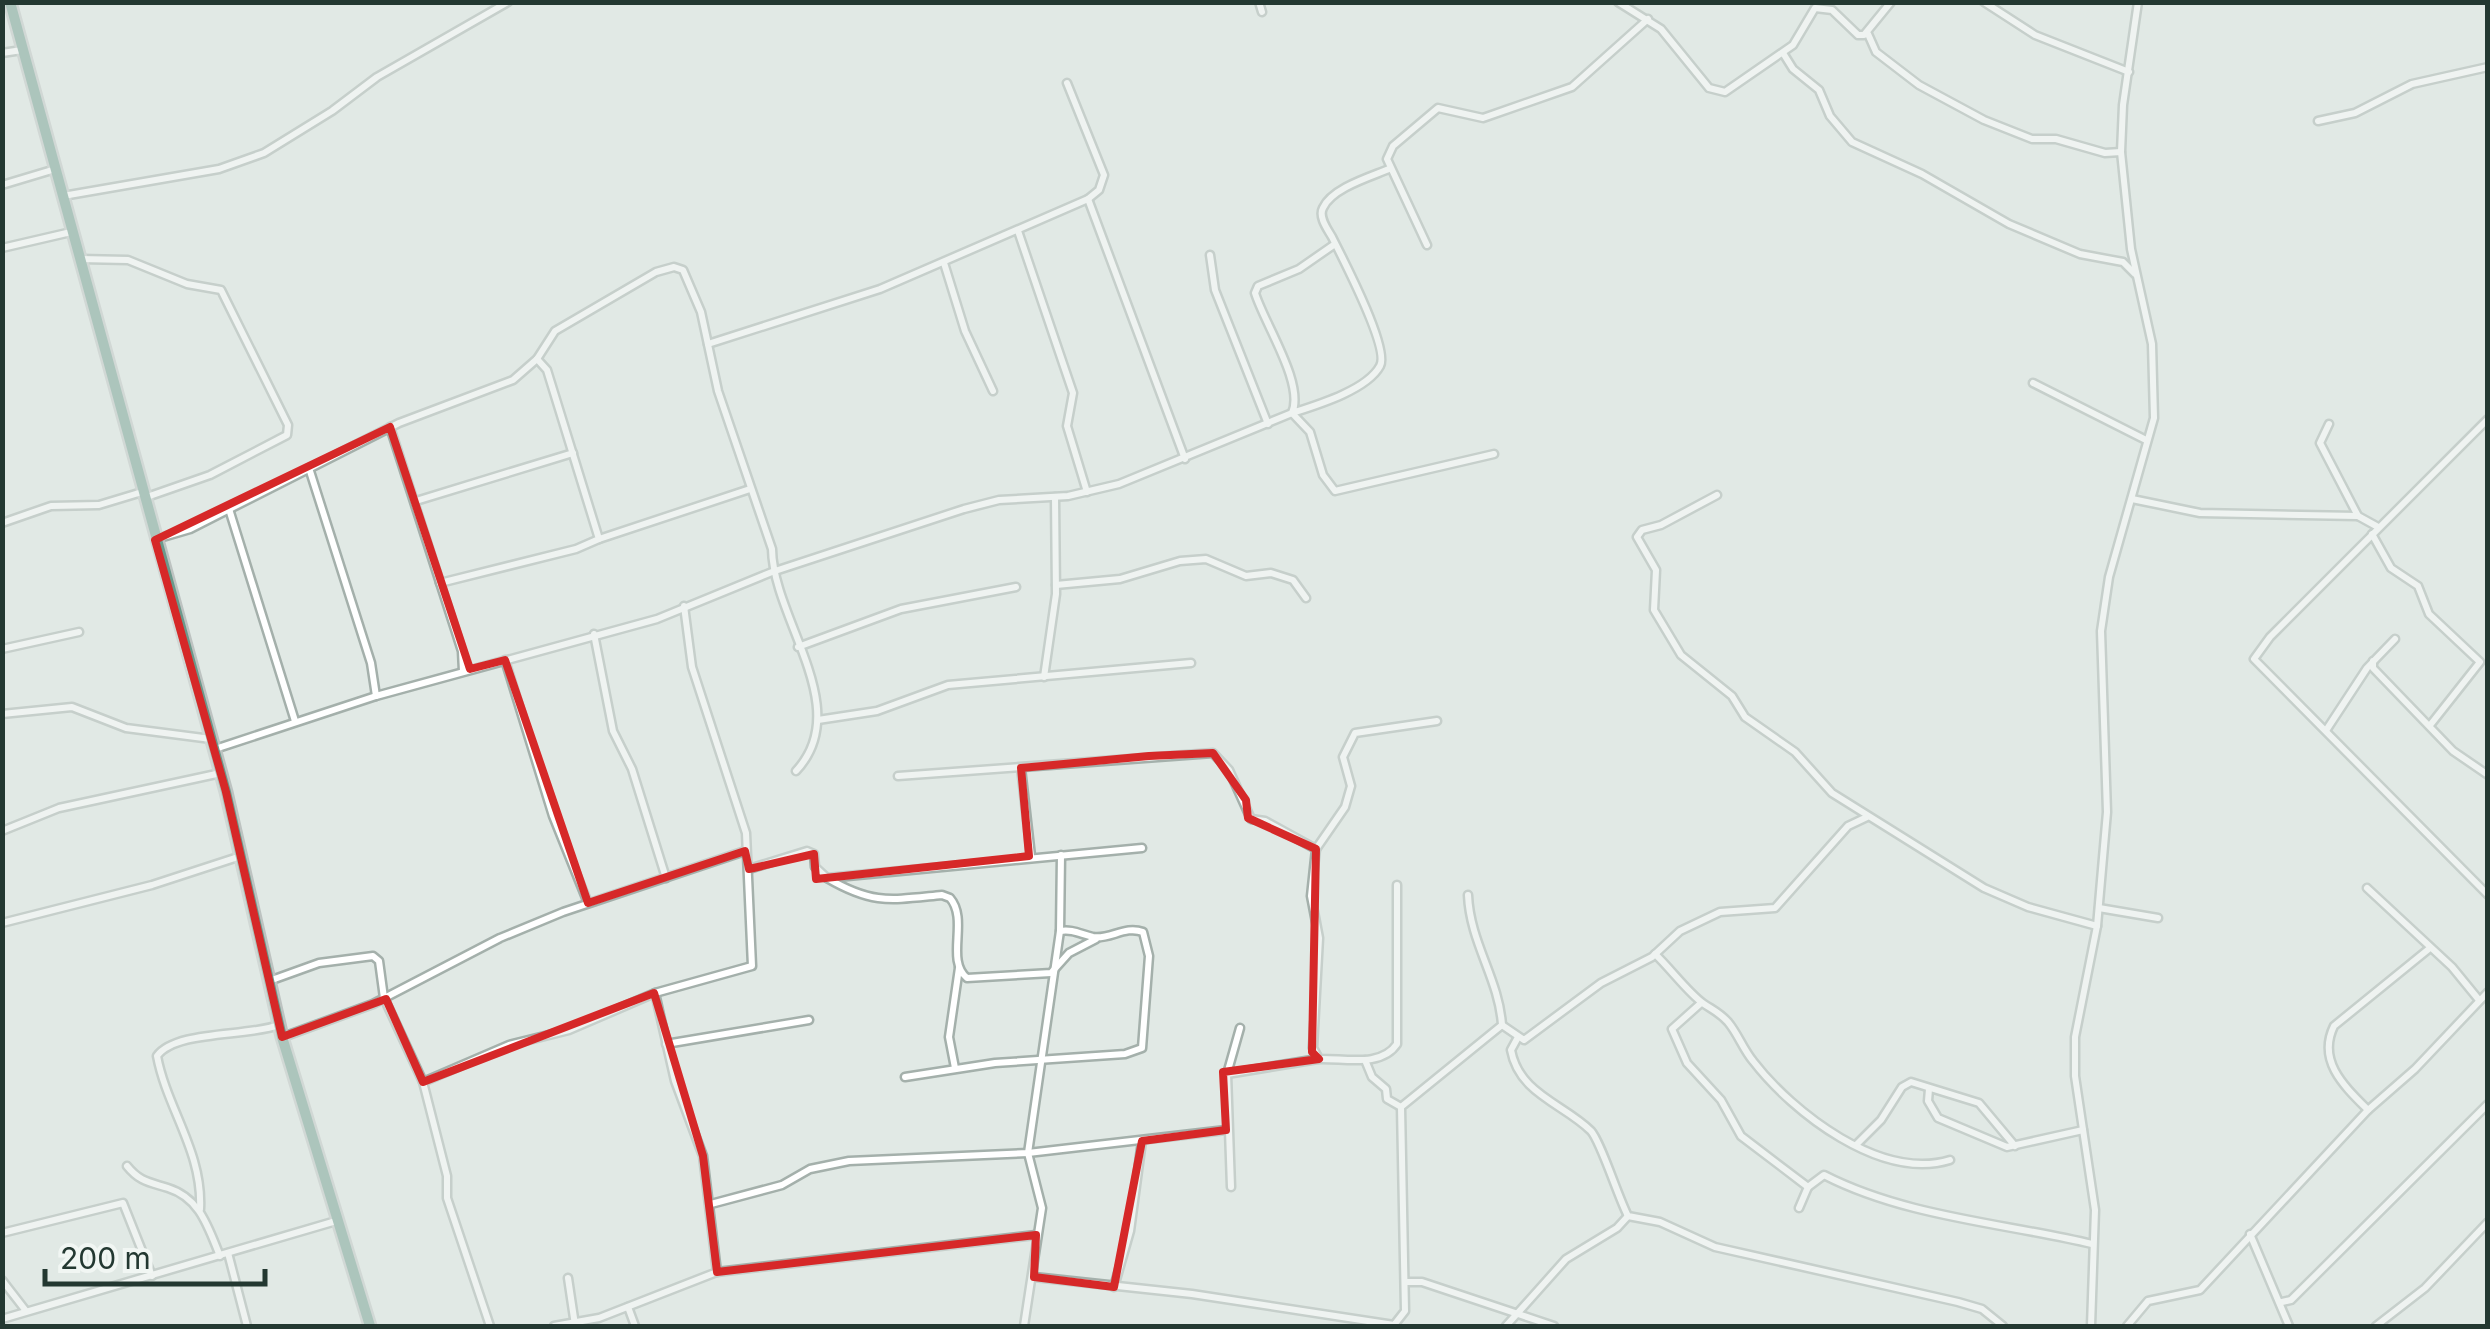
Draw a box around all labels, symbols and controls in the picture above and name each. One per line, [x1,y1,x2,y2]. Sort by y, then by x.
scale bar [45,1224,265,1286]
text: 200 m [60,1240,151,1276]

